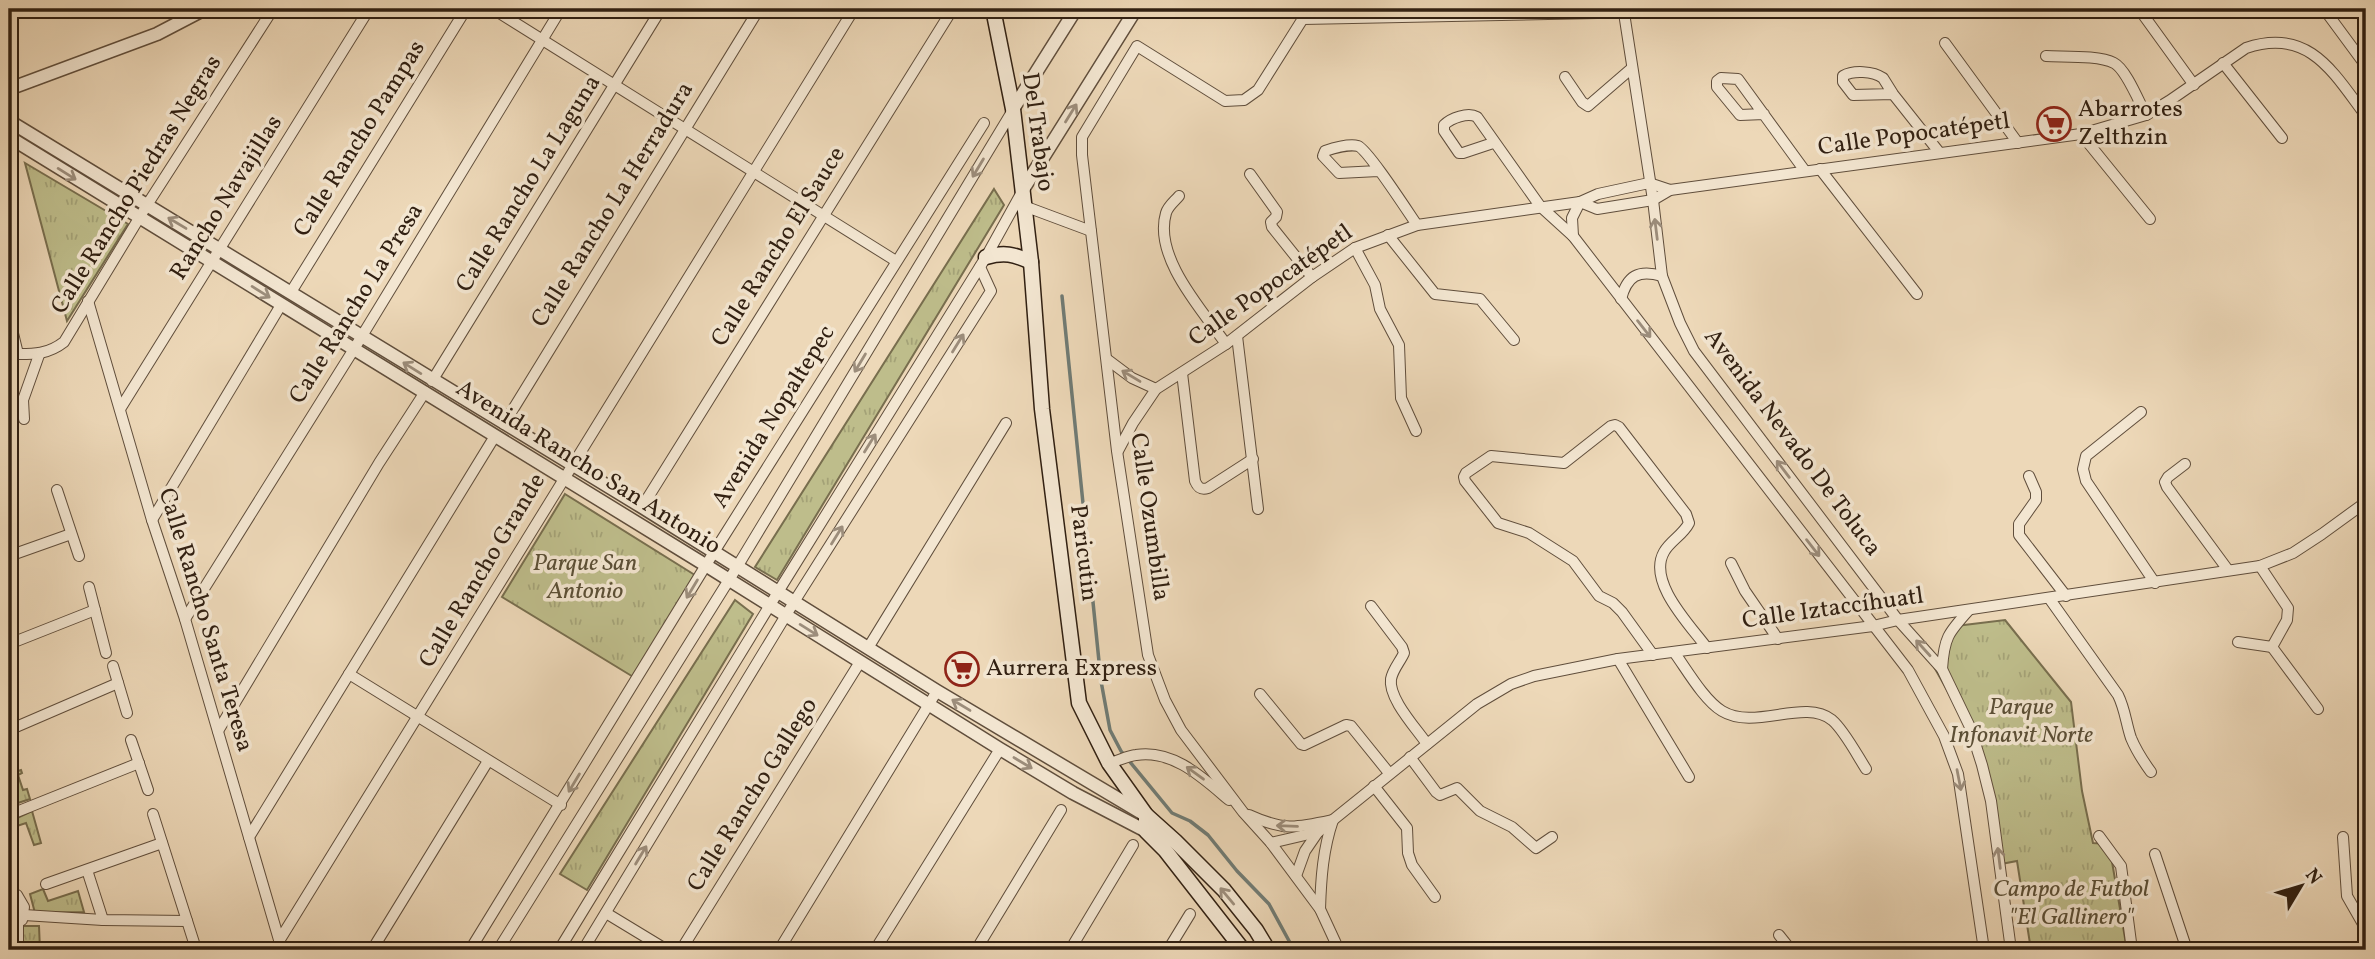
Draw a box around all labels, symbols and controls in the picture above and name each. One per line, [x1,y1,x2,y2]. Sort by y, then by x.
street label: Calle Rancho Pampas [286,34,434,244]
street label: Calle Rancho Piedras Negras [43,49,231,321]
street label: Calle Rancho La Laguna [448,69,610,299]
street label: Del Trabajo [1012,70,1062,194]
street label: Calle Rancho La Herradura [523,76,703,334]
place label: Abarrotes Zelthzin [2078,93,2183,155]
one-way arrow [1065,103,1079,123]
street label: Calle Popocatépetl [1816,105,2012,165]
supermarket icon: Abarrotes Zelthzin [2035,105,2073,143]
street label: Rancho Navajillas [163,109,291,287]
street label: Calle Rancho El Sauce [704,140,854,354]
one-way arrow [971,157,985,177]
one-way arrow [56,167,76,181]
street label: Calle Rancho La Presa [281,197,433,411]
one-way arrow [167,215,187,229]
street label: Calle Popocatépetl [1182,217,1360,355]
one-way arrow [1650,218,1663,241]
one-way arrow [250,286,270,300]
street label: Avenida Nopaltepec [704,319,844,515]
one-way arrow [1637,319,1652,338]
street label: Avenida Nevado De Toluca [1695,322,1889,564]
one-way arrow [951,333,965,353]
one-way arrow [853,352,867,372]
one-way arrow [403,361,422,376]
one-way arrow [1122,369,1142,383]
street label: Avenida Rancho San Antonio [449,372,727,564]
street label: Calle Ozumbilla [1120,431,1178,603]
one-way arrow [863,434,878,453]
one-way arrow [1776,460,1791,478]
street label: Calle Rancho Grande [411,467,555,675]
street label: Calle Rancho Santa Teresa [149,484,261,756]
street label: Paricutin [1060,503,1106,603]
one-way arrow [829,526,844,545]
one-way arrow [1806,539,1821,557]
park label: Parque San Antonio [533,547,637,609]
one-way arrow [685,579,699,599]
street label: Calle Iztaccíhuatl [1740,579,1926,639]
one-way arrow [799,623,819,637]
one-way arrow [1915,639,1931,657]
supermarket icon: Aurrera Express [943,650,981,688]
place label: Aurrera Express [986,652,1157,686]
street label: Calle Rancho Gallego [679,691,827,899]
park label: Parque Infonavit Norte [1949,691,2093,753]
one-way arrow [951,698,971,712]
one-way arrow [1013,756,1033,770]
one-way arrow [1186,765,1205,780]
one-way arrow [1953,769,1966,791]
one-way arrow [566,773,580,793]
one-way arrow [1276,820,1299,833]
one-way arrow [635,845,649,865]
one-way arrow [1992,847,2005,870]
north arrow [2266,850,2336,920]
text: N [2298,863,2327,890]
park label: Campo de Futbol "El Gallinero" [1993,873,2149,935]
one-way arrow [1220,887,1235,905]

